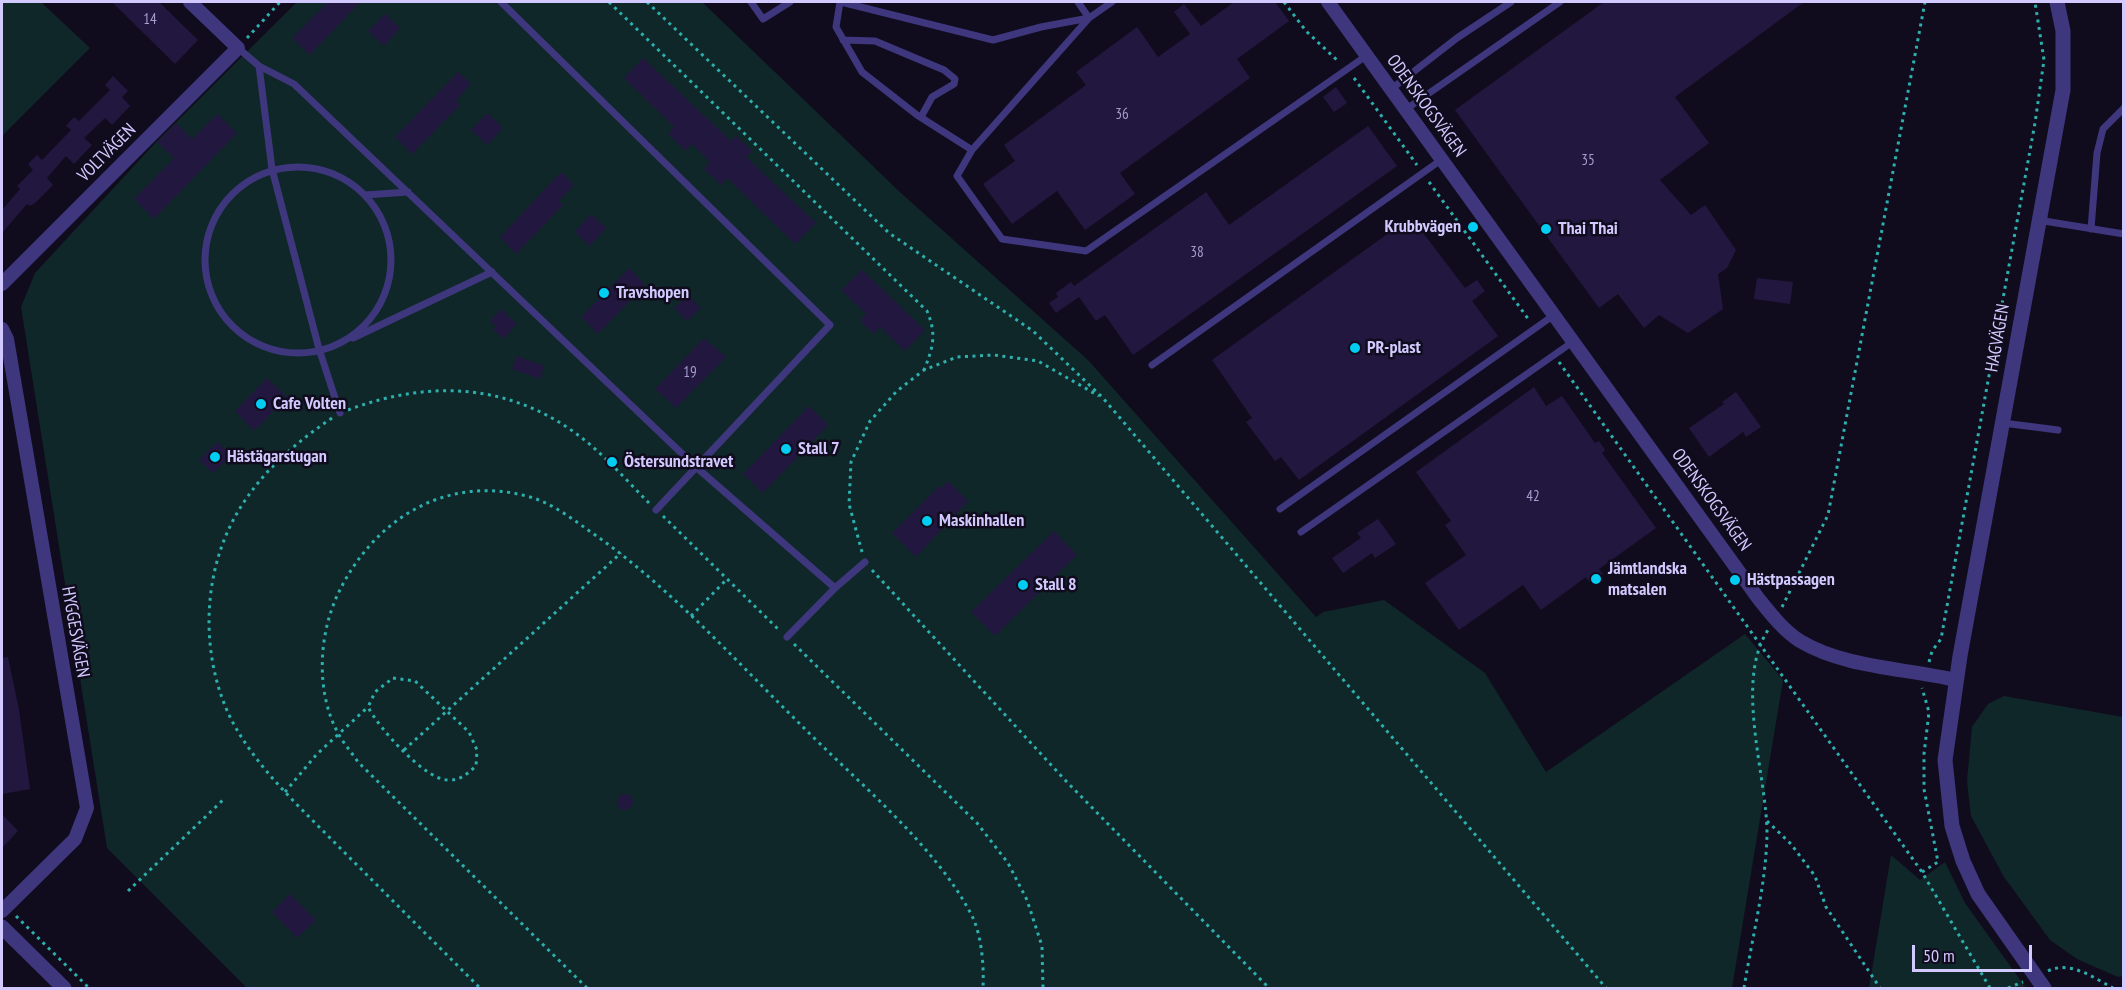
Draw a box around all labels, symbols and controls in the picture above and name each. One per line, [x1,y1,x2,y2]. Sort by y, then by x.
house number: 14 [143,11,157,29]
street label: ODENSKOGSVÄGEN [1382,51,1470,161]
house number: 36 [1115,106,1129,124]
street label: VOLTVÄGEN [73,119,141,187]
house number: 35 [1581,152,1595,170]
place label: Krubbvägen [1384,216,1461,238]
place label: Thai Thai [1558,218,1618,240]
marker: Krubbvägen [1466,220,1480,234]
marker: Thai Thai [1539,222,1553,236]
house number: 38 [1190,244,1204,262]
place label: Travshopen [616,282,689,304]
marker: Travshopen [597,286,611,300]
street label: HAGVÄGEN [1981,302,2015,374]
place label: PR-plast [1367,337,1421,359]
marker: PR-plast [1348,341,1362,355]
house number: 19 [683,364,697,382]
place label: Cafe Volten [273,393,346,415]
marker: Cafe Volten [254,397,268,411]
place label: Stall 7 [798,438,840,460]
marker: Stall 7 [779,442,793,456]
street label: ODENSKOGSVÄGEN [1667,445,1755,555]
place label: Hästägarstugan [227,446,327,468]
marker: Hästägarstugan [208,450,222,464]
place label: Östersundstravet [624,451,733,473]
marker: Östersundstravet [605,455,619,469]
house number: 42 [1526,488,1540,506]
place label: Maskinhallen [939,510,1024,532]
marker: Maskinhallen [920,514,934,528]
place label: Jämtlandska matsalen [1608,558,1687,600]
place label: Hästpassagen [1747,569,1835,591]
marker: Jämtlandska matsalen [1589,572,1603,586]
marker: Hästpassagen [1728,573,1742,587]
place label: Stall 8 [1035,574,1077,596]
marker: Stall 8 [1016,578,1030,592]
street label: HYGGESVÄGEN [56,585,94,679]
scale bar [1915,933,2035,971]
text: 50 m [1923,944,1955,967]

